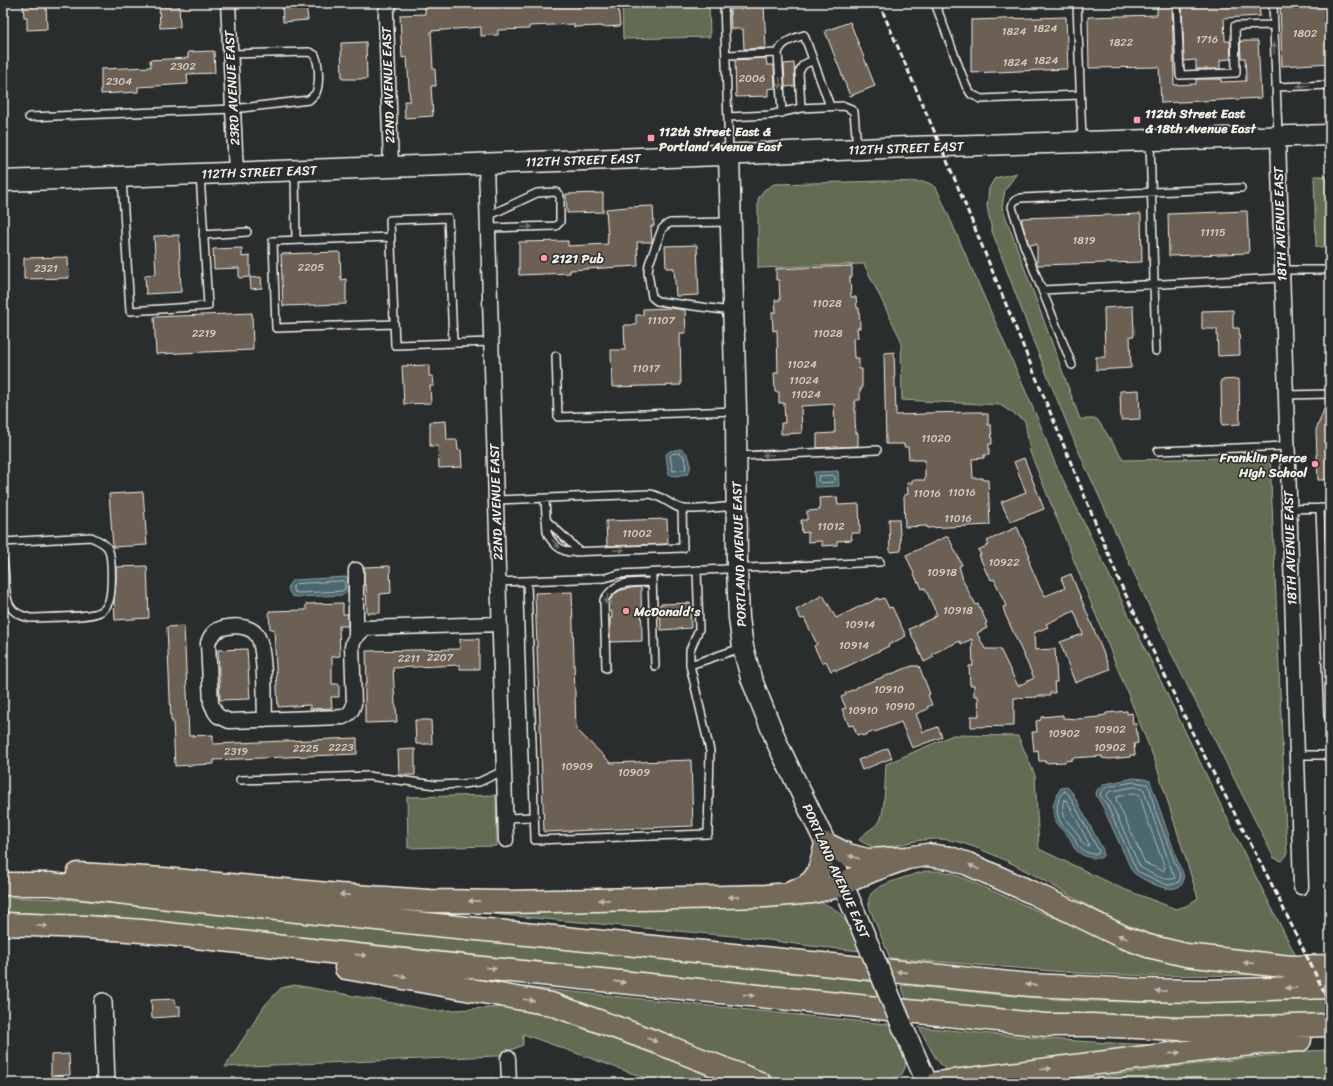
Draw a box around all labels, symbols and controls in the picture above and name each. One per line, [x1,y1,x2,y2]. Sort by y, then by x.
house number: 1824 [1033,19,1057,38]
house number: 1824 [1002,22,1026,41]
house number: 1802 [1293,24,1318,43]
street label: 22ND AVENUE EAST [374,25,402,144]
street label: 23RD AVENUE EAST [217,28,247,146]
house number: 1716 [1196,30,1218,49]
house number: 1822 [1109,33,1134,52]
one-way arrow [1271,41,1277,54]
house number: 1824 [1034,51,1058,70]
house number: 1824 [1003,53,1027,72]
house number: 2302 [170,57,196,76]
house number: 2006 [739,69,765,88]
house number: 2304 [106,72,132,91]
one-way arrow [776,77,783,89]
one-way arrow [1296,83,1309,89]
place label: 112th Street East & 18th Avenue East [1145,102,1257,140]
marker: 112th Street East & 18th Avenue East [1132,115,1142,125]
place label: 112th Street East & Portland Avenue East [659,120,783,158]
marker: 112th Street East & Portland Avenue East [646,133,656,143]
street label: 112TH STREET EAST [848,134,965,162]
street label: 112TH STREET EAST [525,146,642,174]
street label: 112TH STREET EAST [201,158,318,186]
street label: 18TH AVENUE EAST [1266,165,1293,282]
house number: 11115 [1200,223,1226,242]
one-way arrow [521,224,534,230]
house number: 1819 [1073,231,1096,250]
place label: 2121 Pub [551,247,604,270]
marker: 2121 Pub [539,253,549,263]
house number: 2205 [298,258,324,277]
house number: 2321 [34,259,58,278]
house number: 11028 [812,294,842,313]
house number: 11107 [647,311,675,330]
house number: 2219 [192,324,216,343]
house number: 11028 [813,324,843,343]
house number: 11024 [787,355,817,374]
house number: 11017 [632,359,660,378]
house number: 11024 [789,371,819,390]
house number: 11024 [791,385,821,404]
house number: 11020 [921,429,951,448]
street label: 22ND AVENUE EAST [482,442,510,561]
place label: Franklin Pierce High School [1219,446,1308,484]
one-way arrow [762,451,774,458]
marker: Franklin Pierce High School [1310,459,1320,469]
street label: PORTLAND AVENUE EAST [725,480,753,627]
house number: 11016 [948,483,976,502]
house number: 11016 [913,484,941,503]
street label: 18TH AVENUE EAST [1276,489,1303,606]
house number: 11016 [944,509,972,528]
house number: 11012 [817,517,845,536]
house number: 11002 [622,524,652,543]
one-way arrow [551,539,560,550]
one-way arrow [613,547,625,554]
house number: 10922 [988,553,1020,572]
house number: 10918 [927,563,957,582]
one-way arrow [604,593,610,605]
place label: McDonald's [633,600,701,623]
house number: 10918 [943,601,973,620]
marker: McDonald's [621,606,631,616]
house number: 10914 [845,615,875,634]
house number: 10914 [839,636,869,655]
house number: 2207 [427,648,454,667]
house number: 2211 [398,649,420,668]
house number: 10910 [874,680,904,699]
house number: 10910 [885,697,915,716]
house number: 10910 [848,701,878,720]
house number: 10902 [1094,720,1127,739]
house number: 10902 [1048,724,1081,743]
house number: 2223 [328,738,354,757]
house number: 10902 [1094,738,1127,757]
house number: 2225 [293,739,319,758]
house number: 2319 [224,742,248,761]
house number: 10909 [561,757,593,776]
house number: 10909 [618,763,650,782]
street label: PORTLAND AVENUE EAST [796,800,877,943]
one-way arrow [848,853,860,859]
one-way arrow [967,863,979,869]
one-way arrow [339,892,351,899]
one-way arrow [727,894,740,900]
one-way arrow [597,897,610,903]
one-way arrow [467,898,480,904]
one-way arrow [36,922,48,929]
one-way arrow [1116,933,1128,939]
one-way arrow [355,952,367,959]
one-way arrow [1243,960,1255,966]
one-way arrow [485,965,497,972]
one-way arrow [896,968,908,975]
one-way arrow [395,974,407,980]
one-way arrow [614,978,626,985]
one-way arrow [1025,981,1037,988]
one-way arrow [1284,985,1297,991]
one-way arrow [1155,987,1167,994]
one-way arrow [743,992,755,999]
one-way arrow [522,997,535,1003]
one-way arrow [646,1037,658,1043]
one-way arrow [1169,1050,1181,1057]
one-way arrow [1040,1066,1052,1073]

